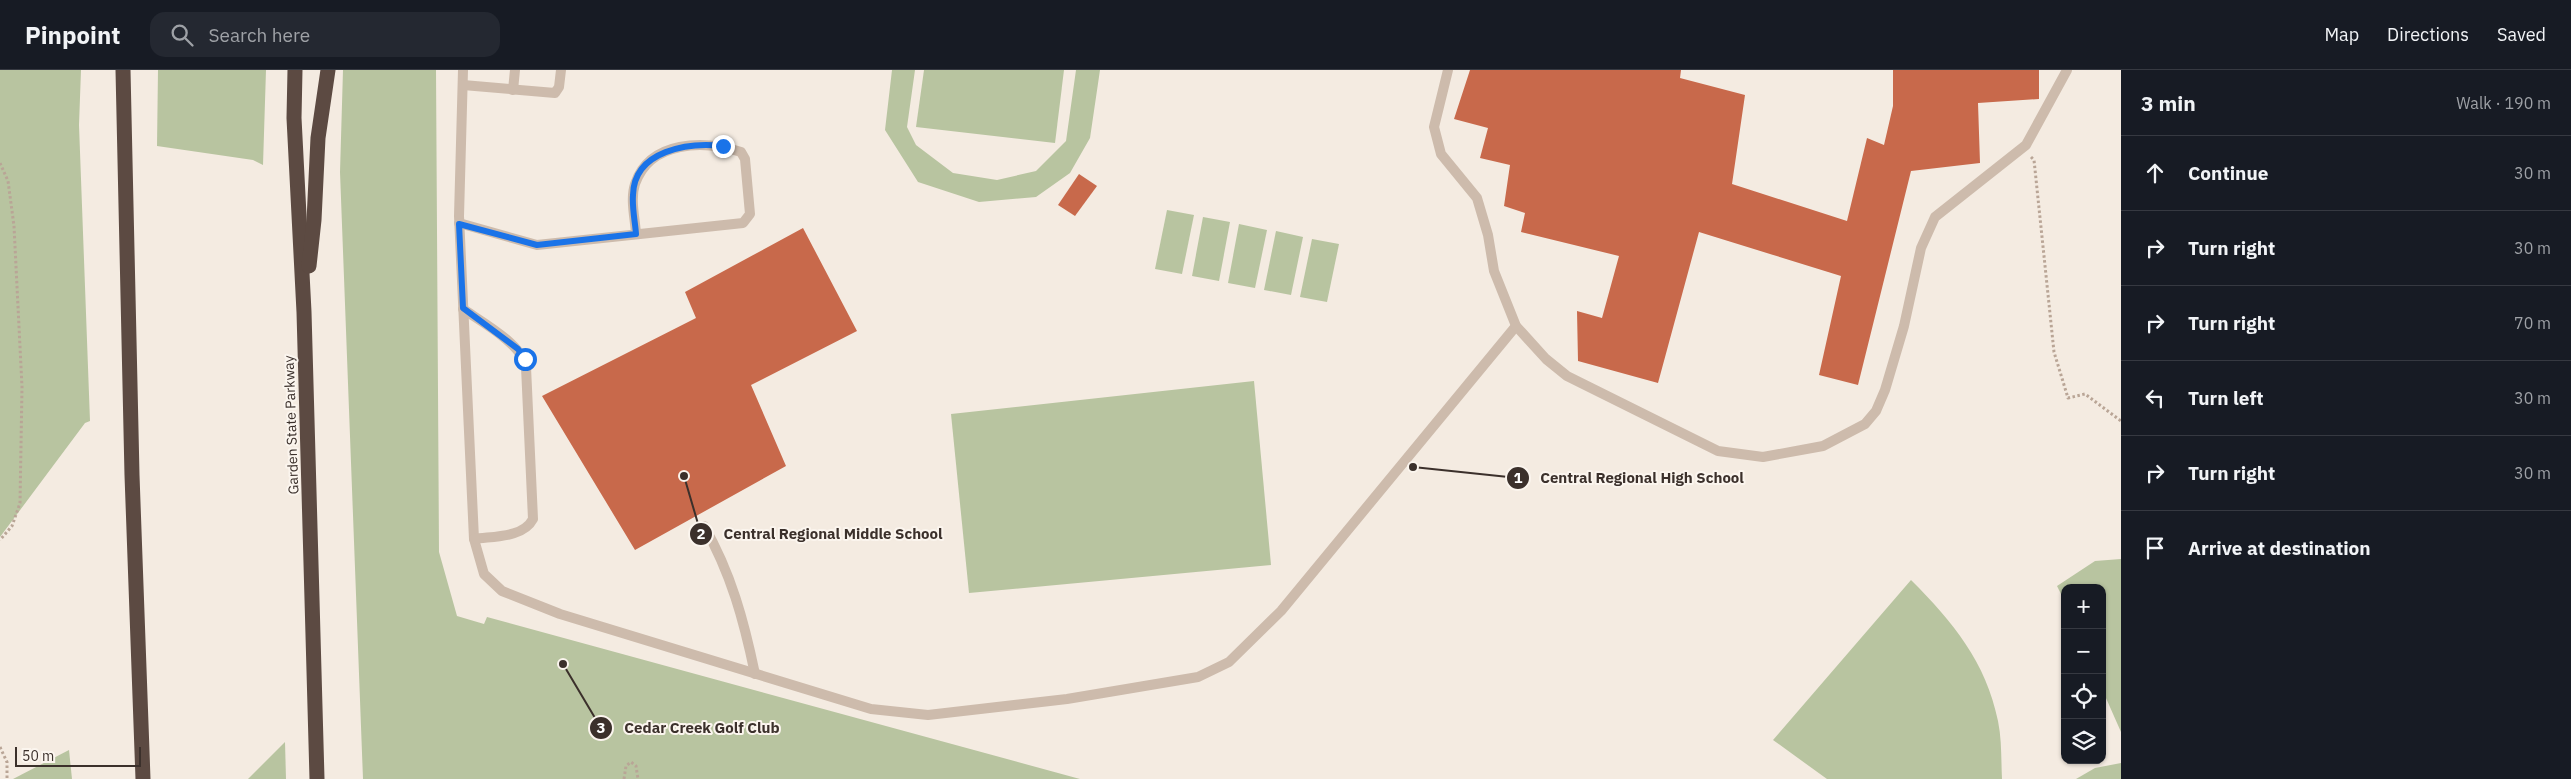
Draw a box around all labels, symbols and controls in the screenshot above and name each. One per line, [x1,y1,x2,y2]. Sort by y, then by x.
search box [150,12,500,57]
text: Pinpoint [25,19,120,51]
icon: search [168,21,196,49]
text: Search here [208,23,310,47]
text: Map [2324,23,2359,46]
text: Directions [2387,23,2469,46]
text: Saved [2497,23,2546,46]
text: 3 min [2141,89,2196,117]
text: Walk · 190 m [2456,93,2551,113]
route end [712,135,735,158]
icon: ahead [2141,159,2169,187]
text: Continue [2188,161,2268,185]
text: 30 m [2514,163,2551,183]
icon: right [2141,234,2169,262]
text: Turn right [2188,236,2275,260]
text: 30 m [2514,238,2551,258]
icon: right [2141,309,2169,337]
text: Turn right [2188,311,2275,335]
text: 70 m [2514,313,2551,333]
route start [514,348,537,371]
street label: Garden State Parkway [280,355,302,495]
icon: left [2141,384,2169,412]
text: Turn left [2188,386,2264,410]
text: 30 m [2514,388,2551,408]
icon: right [2141,459,2169,487]
text: Turn right [2188,461,2275,485]
callout: Central Regional High School [1505,463,1754,493]
text: 30 m [2514,463,2551,483]
text: 1 [1513,468,1523,487]
text: Central Regional High School [1540,468,1744,487]
callout: Central Regional Middle School [688,519,952,549]
text: 2 [696,524,706,543]
text: Central Regional Middle School [723,524,943,543]
icon: arrive [2141,534,2169,562]
text: Arrive at destination [2188,536,2371,560]
map controls [2061,584,2106,764]
button: + [2061,584,2106,629]
button: − [2061,629,2106,674]
button: locate [2061,674,2106,719]
callout: Cedar Creek Golf Club [589,713,789,743]
text: 3 [596,718,606,737]
text: Cedar Creek Golf Club [624,718,780,737]
button: layers [2061,719,2106,764]
scale bar [15,744,141,767]
text: 50 m [22,747,54,765]

